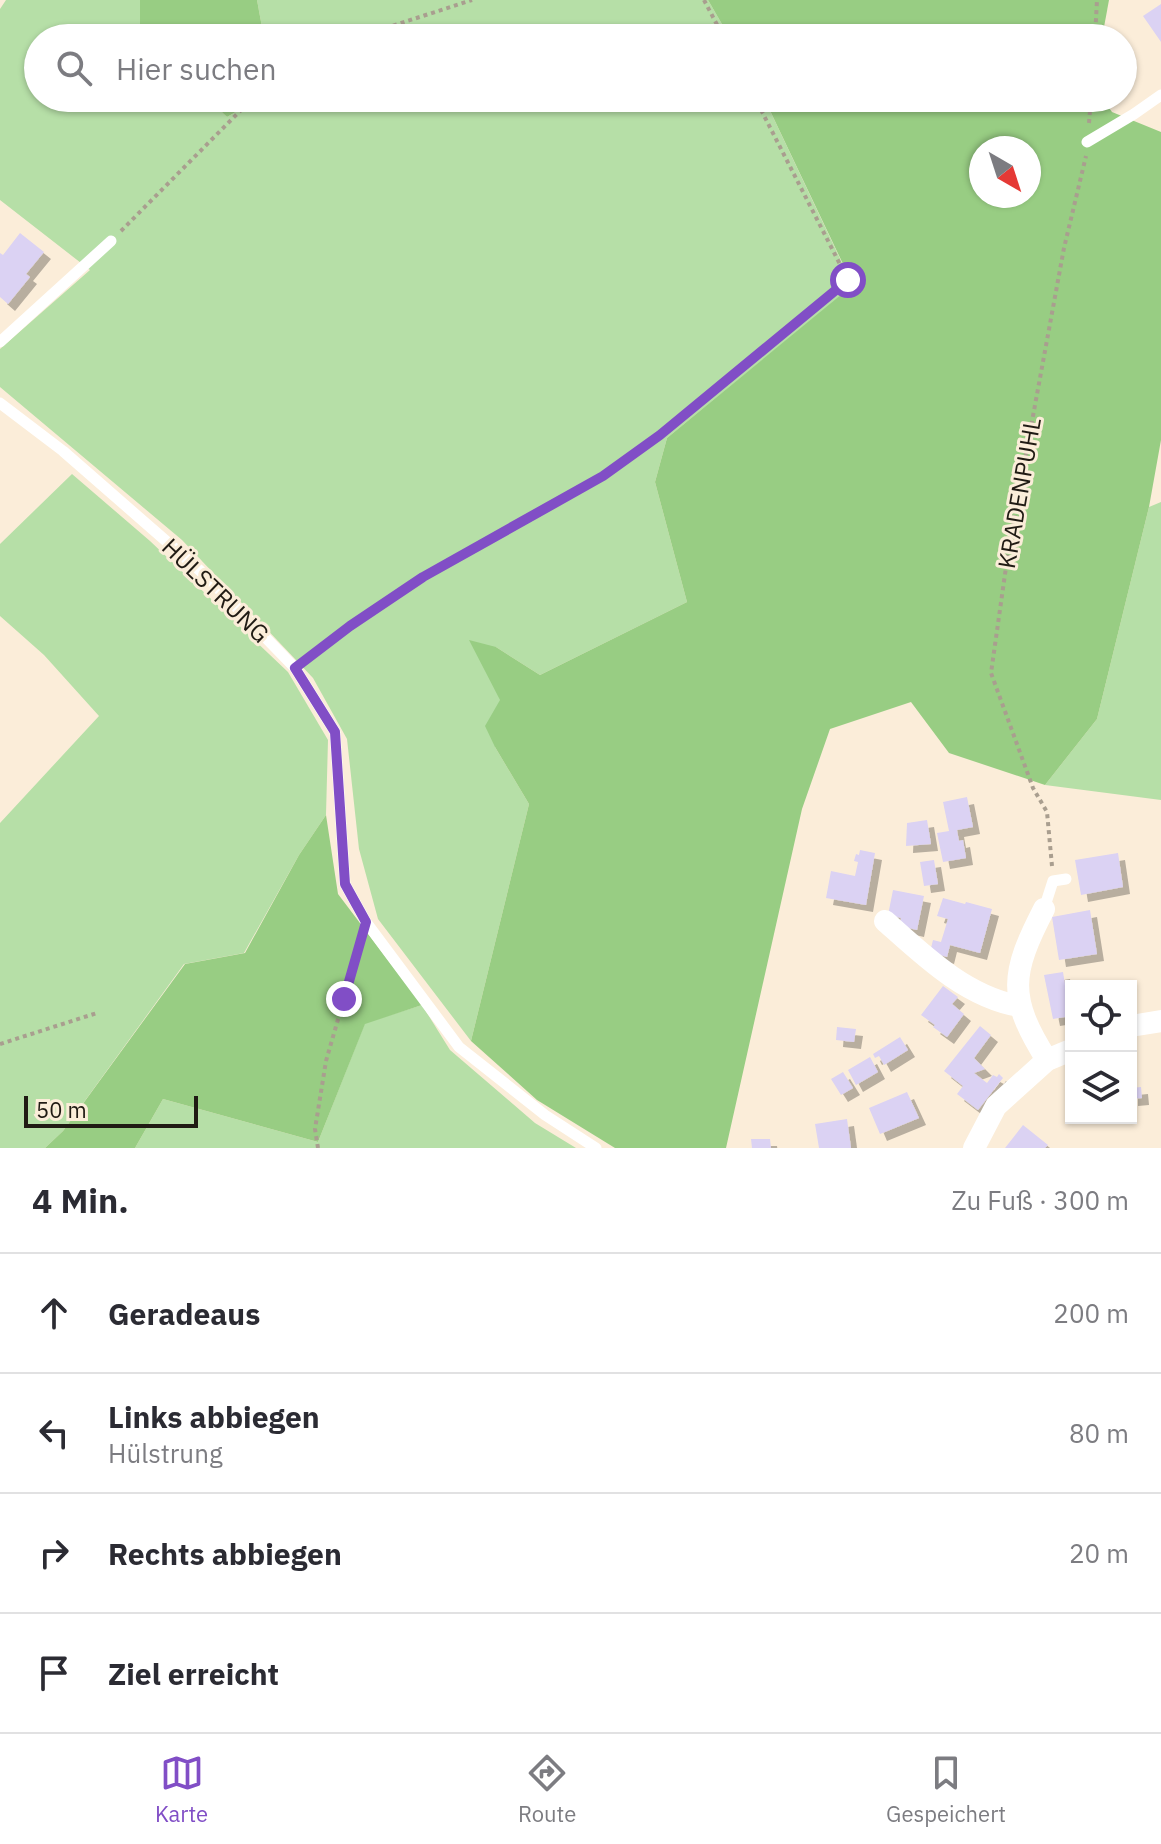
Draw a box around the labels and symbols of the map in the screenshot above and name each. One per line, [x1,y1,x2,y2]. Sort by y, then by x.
north arrow [969,136,1041,208]
route start [830,262,866,298]
street label: KRADENPUHL [990,415,1048,571]
street label: HÜLSTRUNG [155,531,277,649]
route end [326,981,362,1017]
scale bar [24,1092,198,1128]

